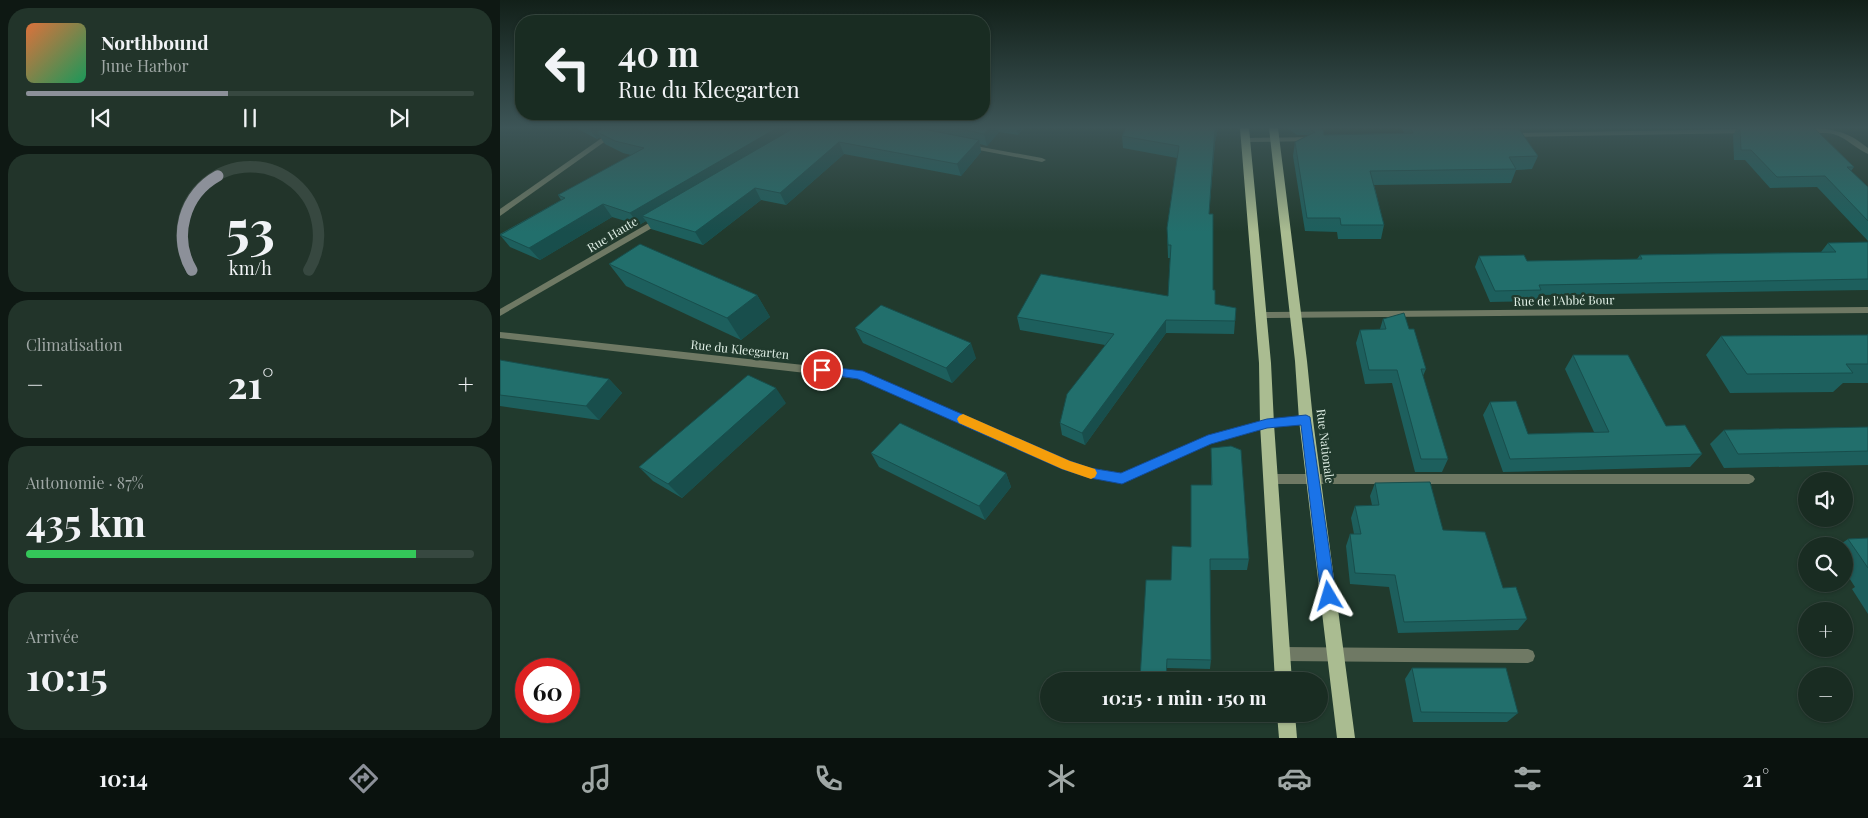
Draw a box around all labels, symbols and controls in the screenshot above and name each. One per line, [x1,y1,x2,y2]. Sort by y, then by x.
text: Northbound [101,29,209,55]
text: 40 m [618,29,699,76]
icon: left [535,35,600,100]
text: June Harbor [101,55,189,76]
text: Rue du Kleegarten [618,74,800,104]
icon: previous [87,104,115,132]
icon: pause [236,104,264,132]
icon: next [385,104,413,132]
text: 53 [225,193,275,262]
street label: Rue Haute [584,213,640,255]
text: km/h [229,256,272,279]
street label: Rue de l'Abbé Bour [1513,291,1615,309]
text: Climatisation [26,334,123,355]
street label: Rue du Kleegarten [690,336,790,362]
pin [801,349,843,391]
icon: arrive [808,356,836,384]
text: 21° [228,358,274,409]
text: − [26,365,44,402]
text: + [458,365,474,402]
street label: Rue Nationale [1313,408,1339,484]
text: Autonomie · 87% [26,472,144,493]
map controls [1798,472,1853,722]
button: sound [1798,472,1853,527]
text: 435 km [26,496,146,547]
button: search [1798,537,1853,592]
position arrow [1302,569,1354,621]
button: + [1798,602,1853,657]
text: Arrivée [26,626,79,647]
text: 10:15 [26,650,108,701]
speed limit sign: 60 [515,658,580,723]
button: − [1798,667,1853,722]
text: 10:15 · 1 min · 150 m [1101,684,1267,710]
icon: directions [346,761,381,796]
icon: music [579,761,614,796]
icon: phone [811,761,846,796]
icon: climate [1044,761,1079,796]
icon: car [1277,761,1312,796]
icon: filters [1510,761,1545,796]
text: 10:14 [99,763,148,793]
text: 21° [1742,763,1769,793]

